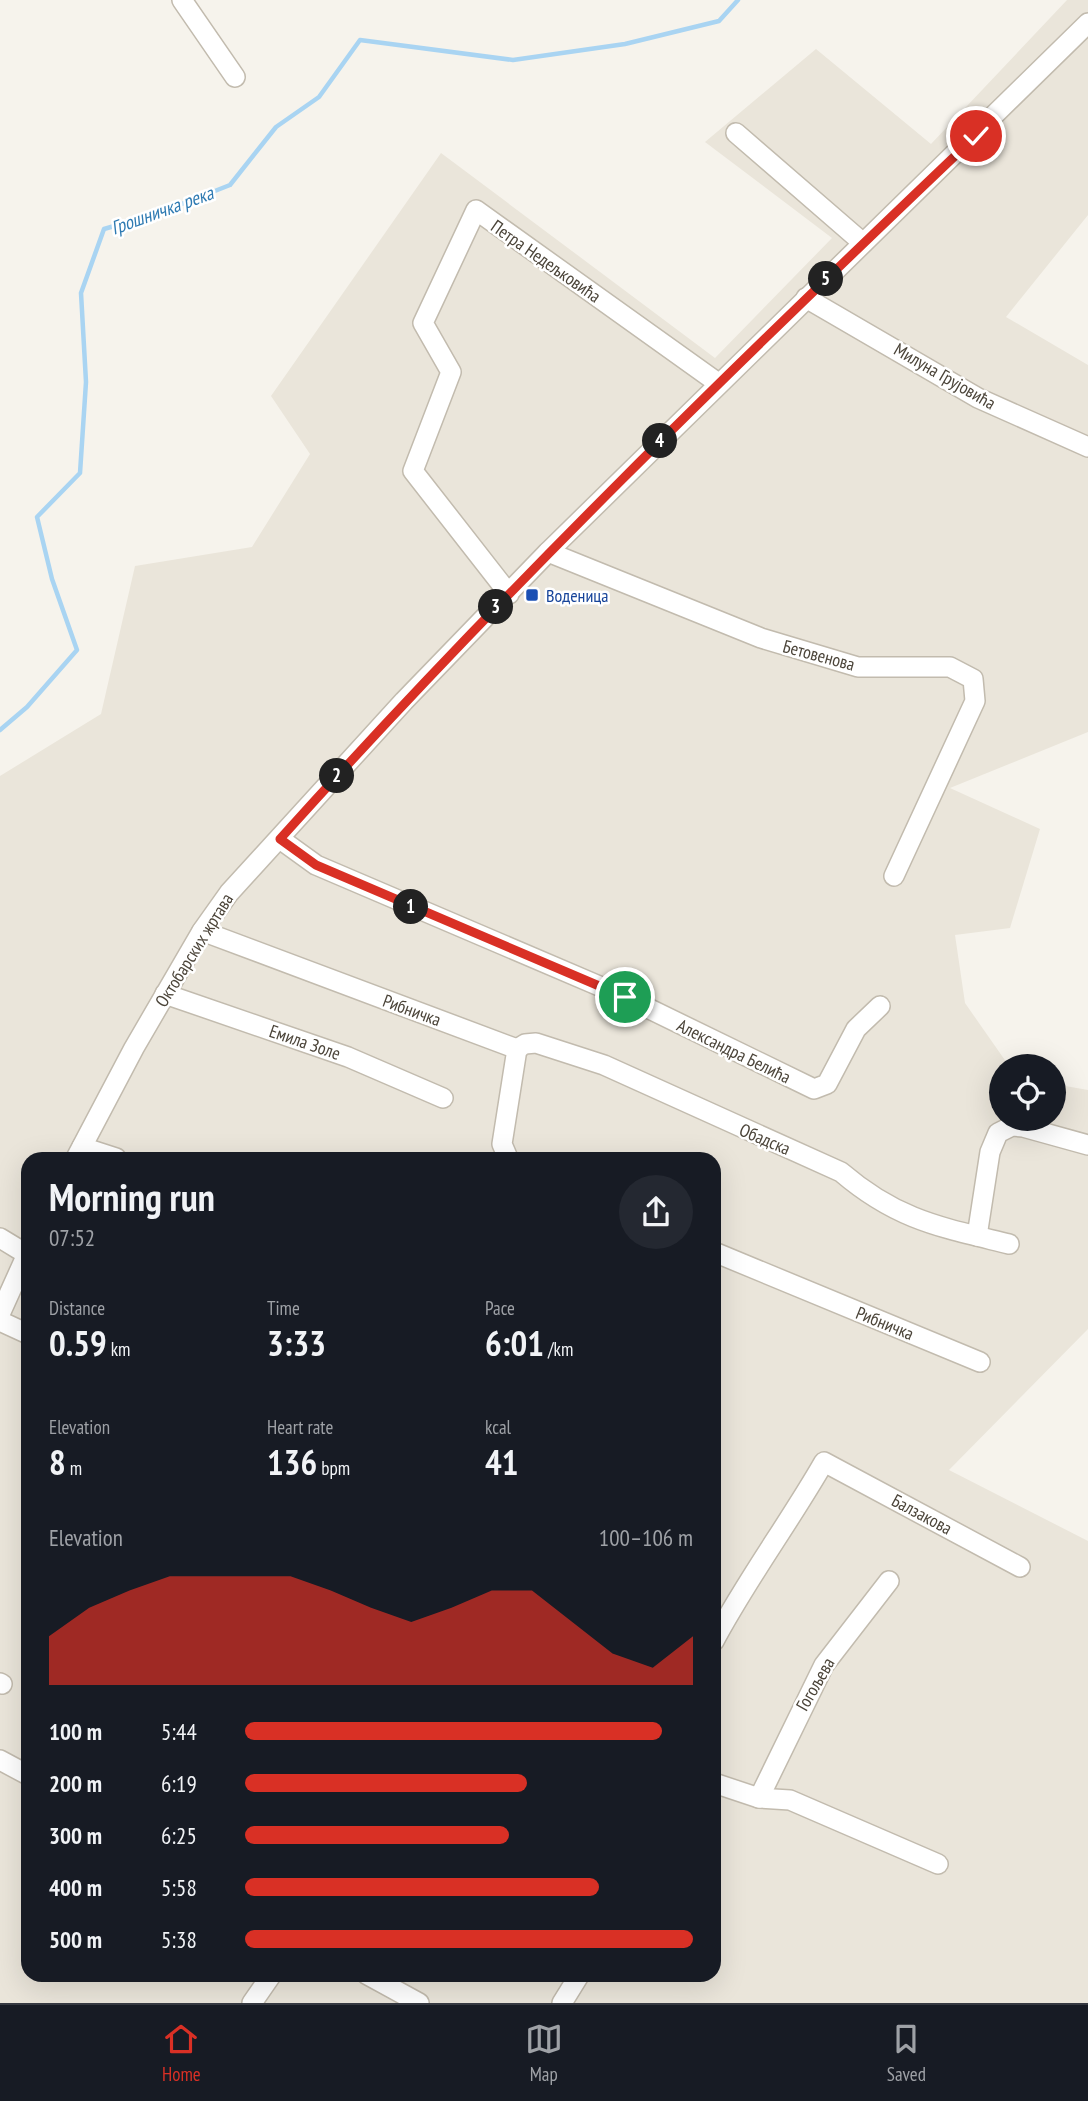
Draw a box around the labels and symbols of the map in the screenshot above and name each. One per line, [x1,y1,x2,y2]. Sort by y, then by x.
pin [946,106,1006,166]
water label: Грошничка река [108,180,218,240]
street label: Петра Недељковића [487,215,605,307]
pin: 5 [808,262,844,296]
street label: Милуна Грујовића [890,338,1000,414]
pin: 4 [642,424,678,458]
place label: Воденица [546,584,608,607]
marker: Воденица [524,587,540,603]
pin: 3 [478,590,514,624]
street label: Бетовенова [781,634,857,676]
pin: 2 [320,758,354,794]
street label: Октобарских жртава [150,889,238,1011]
pin: 1 [394,890,428,925]
pin [595,967,655,1027]
street label: Рибничка [380,989,444,1031]
street label: Александра Белића [673,1014,795,1088]
street label: Емила Золе [266,1019,344,1065]
street label: Обадска [736,1118,794,1160]
street label: Рибничка [853,1301,917,1345]
street label: Балзакова [888,1489,956,1539]
street label: Гогољева [791,1653,839,1715]

